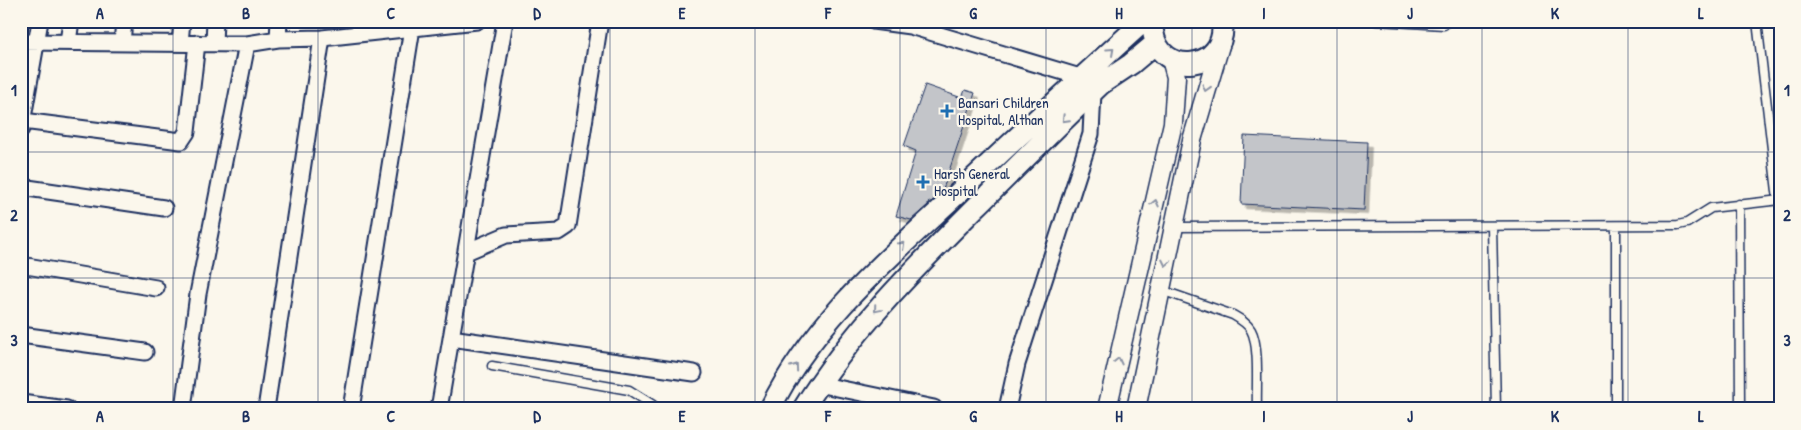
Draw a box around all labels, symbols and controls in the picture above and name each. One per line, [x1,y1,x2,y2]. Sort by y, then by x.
text: A [96,2,104,24]
text: B [242,2,250,24]
text: C [387,2,396,24]
text: D [533,2,541,24]
text: E [678,2,686,24]
text: F [824,2,832,24]
text: G [969,2,977,24]
text: H [1115,2,1123,24]
text: I [1262,2,1266,24]
text: J [1407,2,1413,24]
text: K [1551,2,1560,24]
text: L [1698,2,1704,24]
one-way arrow [1105,48,1114,57]
text: 1 [11,79,17,101]
text: 1 [1784,79,1790,101]
one-way arrow [1202,83,1212,91]
place label: Bansari Children Hospital, Althan [958,92,1049,130]
marker: Bansari Children Hospital, Althan [940,104,954,118]
one-way arrow [1062,113,1071,122]
place label: Harsh General Hospital [934,163,1010,201]
marker: Harsh General Hospital [916,175,930,189]
one-way arrow [1149,199,1160,207]
text: 2 [10,204,18,226]
text: 2 [1783,204,1791,226]
one-way arrow [896,242,905,251]
one-way arrow [1162,259,1172,268]
one-way arrow [874,303,882,312]
text: 3 [10,329,18,351]
text: 3 [1783,329,1791,351]
one-way arrow [1112,357,1123,366]
one-way arrow [789,363,798,373]
text: A [96,405,104,427]
text: B [242,405,250,427]
text: C [387,405,396,427]
text: D [533,405,541,427]
text: E [678,405,686,427]
text: F [824,405,832,427]
text: G [969,405,977,427]
text: H [1115,405,1123,427]
text: I [1262,405,1266,427]
text: J [1407,405,1413,427]
text: K [1551,405,1560,427]
text: L [1698,405,1704,427]

